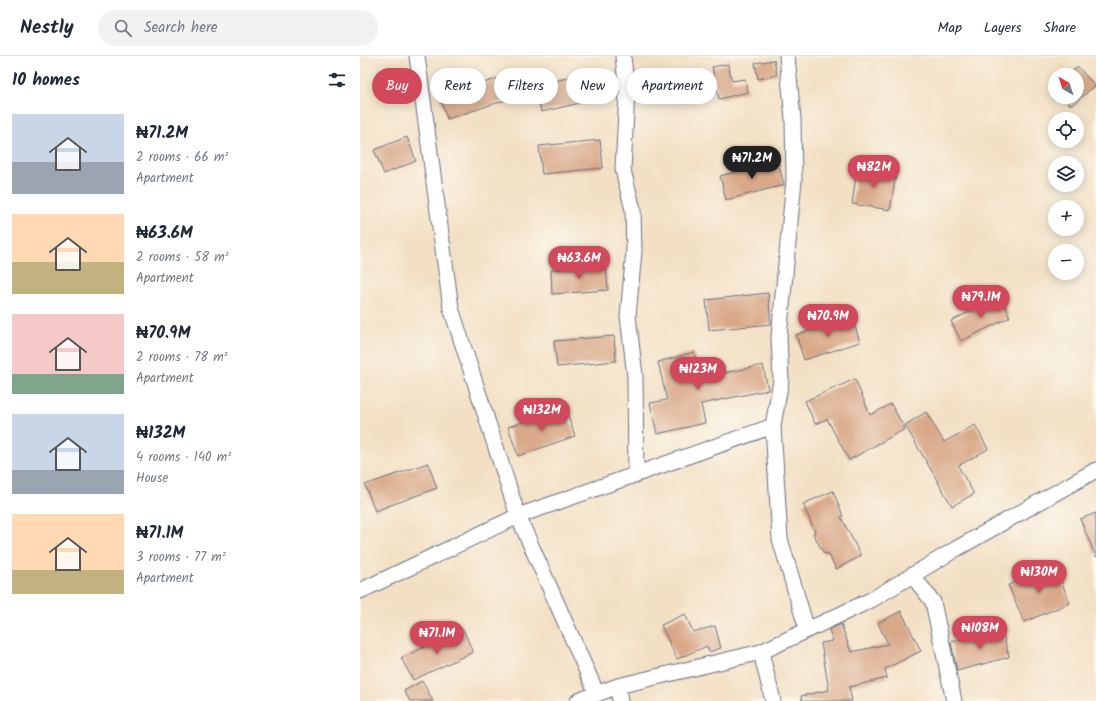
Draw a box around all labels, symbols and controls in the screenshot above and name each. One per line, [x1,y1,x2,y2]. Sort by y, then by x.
search box [98,10,378,46]
text: Nestly [20,13,74,43]
text: Search here [144,16,218,40]
icon: search [112,17,134,39]
text: Map [938,17,962,39]
text: Layers [984,17,1022,39]
text: Share [1044,17,1076,39]
text: 10 homes [12,67,80,94]
chip: Buy [372,68,422,104]
chip: Rent [430,68,486,104]
chip: Filters [494,68,558,104]
chip: New [566,68,619,104]
chip: Apartment [627,68,717,104]
north arrow [1048,68,1084,104]
map controls [1048,68,1084,280]
icon: filters [326,69,348,91]
button: locate [1048,112,1084,148]
text: ₦71.2M [136,120,188,147]
icon: home [44,130,92,178]
pin: ₦71.2M [719,146,785,180]
text: 2 rooms · 66 m² [136,147,228,168]
text: ₦71.2M [732,148,772,169]
pin: ₦82M [850,155,898,189]
button: layers [1048,156,1084,192]
text: ₦82M [857,157,891,178]
text: Apartment [136,168,194,189]
button: + [1048,200,1084,236]
text: ₦63.6M [136,220,193,247]
icon: home [44,230,92,278]
button: − [1048,244,1084,280]
pin: ₦63.6M [546,246,612,280]
text: 2 rooms · 58 m² [136,247,229,268]
text: ₦63.6M [557,248,601,269]
text: Apartment [136,268,194,289]
pin: ₦79.1M [948,285,1014,319]
text: ₦79.1M [962,287,1000,308]
pin: ₦70.9M [795,304,861,338]
text: ₦70.9M [807,306,849,327]
text: ₦70.9M [136,320,191,347]
icon: home [44,330,92,378]
text: 2 rooms · 78 m² [136,347,228,368]
pin: ₦123M [670,357,726,391]
text: ₦123M [679,359,717,380]
text: Apartment [136,368,194,389]
pin: ₦132M [514,398,570,432]
text: ₦132M [523,400,561,421]
text: ₦132M [136,420,185,447]
icon: home [44,430,92,478]
text: 4 rooms · 140 m² [136,447,231,468]
text: House [136,468,168,489]
text: ₦71.1M [136,520,183,547]
icon: home [44,530,92,578]
text: 3 rooms · 77 m² [136,547,226,568]
pin: ₦130M [1011,560,1067,594]
text: ₦130M [1021,562,1057,583]
text: Apartment [136,568,194,589]
pin: ₦108M [952,616,1008,650]
text: ₦108M [961,618,999,639]
pin: ₦71.1M [404,621,470,655]
text: ₦71.1M [419,623,455,644]

